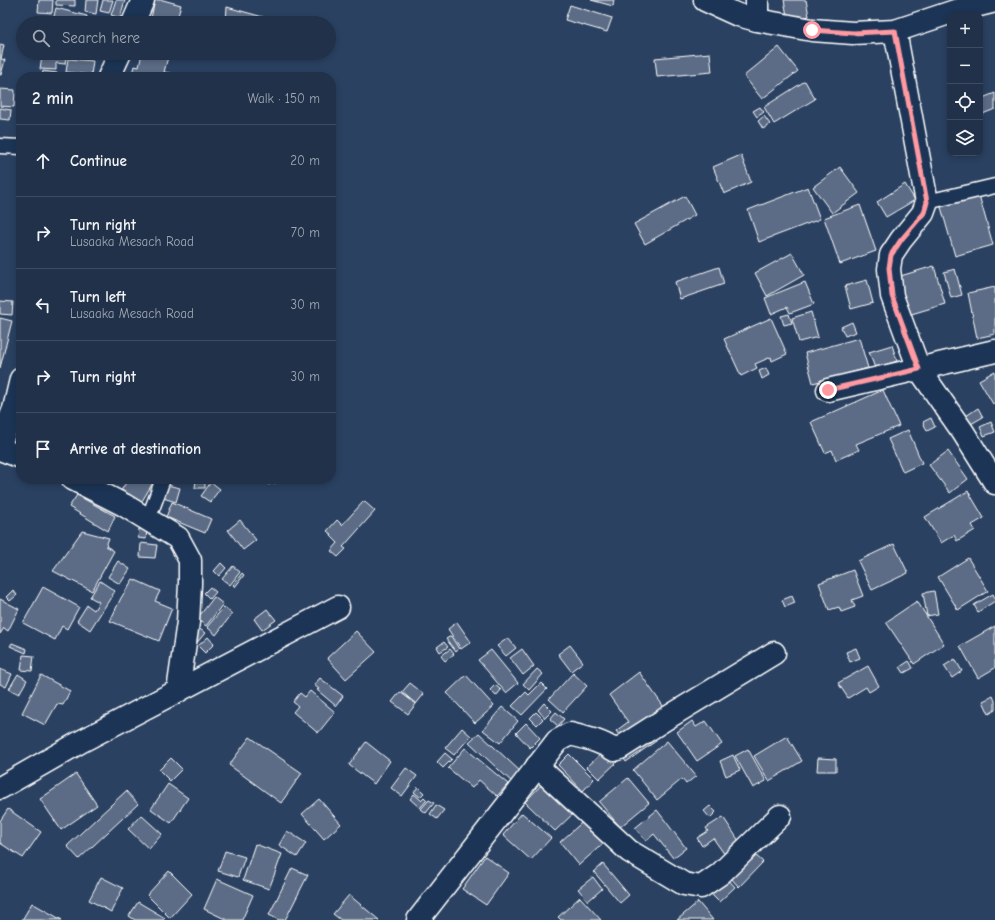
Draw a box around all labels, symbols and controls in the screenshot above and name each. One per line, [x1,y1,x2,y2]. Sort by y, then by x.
map controls [947,12,983,156]
button: + [947,12,983,48]
search box [16,16,336,60]
route start [803,21,821,39]
icon: search [30,27,52,49]
text: Search here [62,29,140,47]
button: − [947,48,983,84]
button: locate [947,84,983,120]
text: 2 min [32,89,73,108]
text: Walk · 150 m [248,91,320,106]
button: layers [947,120,983,156]
icon: ahead [32,150,54,172]
text: Continue [70,152,127,170]
text: 20 m [290,153,320,168]
text: Turn right [70,216,136,234]
icon: right [32,222,54,244]
text: 70 m [291,225,320,240]
text: Lusaaka Mesach Road [70,234,194,249]
text: Turn left [70,288,126,306]
icon: left [32,294,54,316]
text: 30 m [290,297,320,312]
text: Lusaaka Mesach Road [70,306,194,321]
icon: right [32,366,54,388]
text: Turn right [70,368,136,386]
text: 30 m [290,369,320,384]
route end [819,381,837,399]
icon: arrive [32,438,54,460]
text: Arrive at destination [70,440,201,458]

